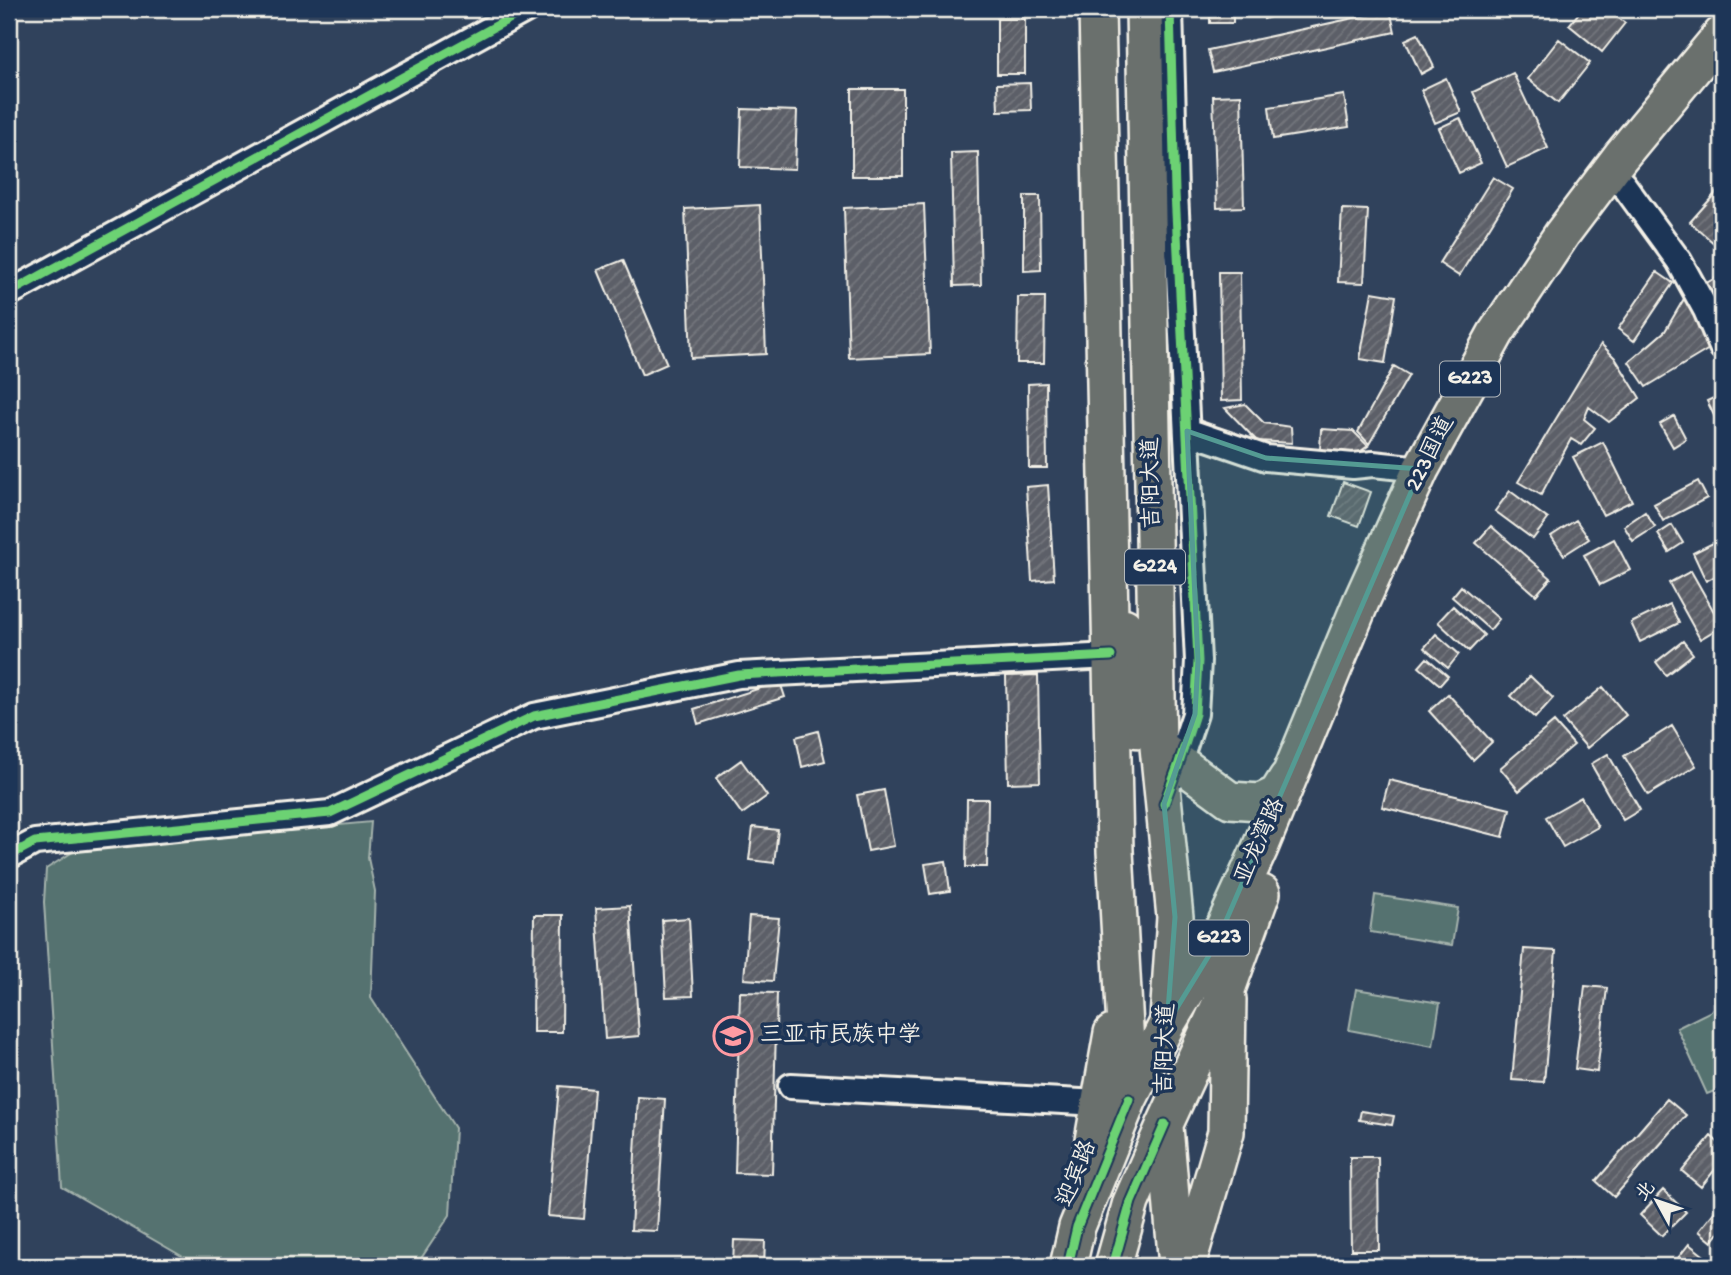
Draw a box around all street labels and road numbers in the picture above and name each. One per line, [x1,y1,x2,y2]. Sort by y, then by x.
road number: G223 [1440,362,1500,396]
street label: 223国道 [1400,412,1461,496]
street label: 吉阳大道 [1138,437,1167,529]
road number: G224 [1125,550,1185,584]
street label: 亚龙湾路 [1228,794,1292,890]
road number: G223 [1189,920,1249,956]
street label: 吉阳大道 [1151,1003,1182,1095]
street label: 迎宾路 [1052,1137,1103,1211]

